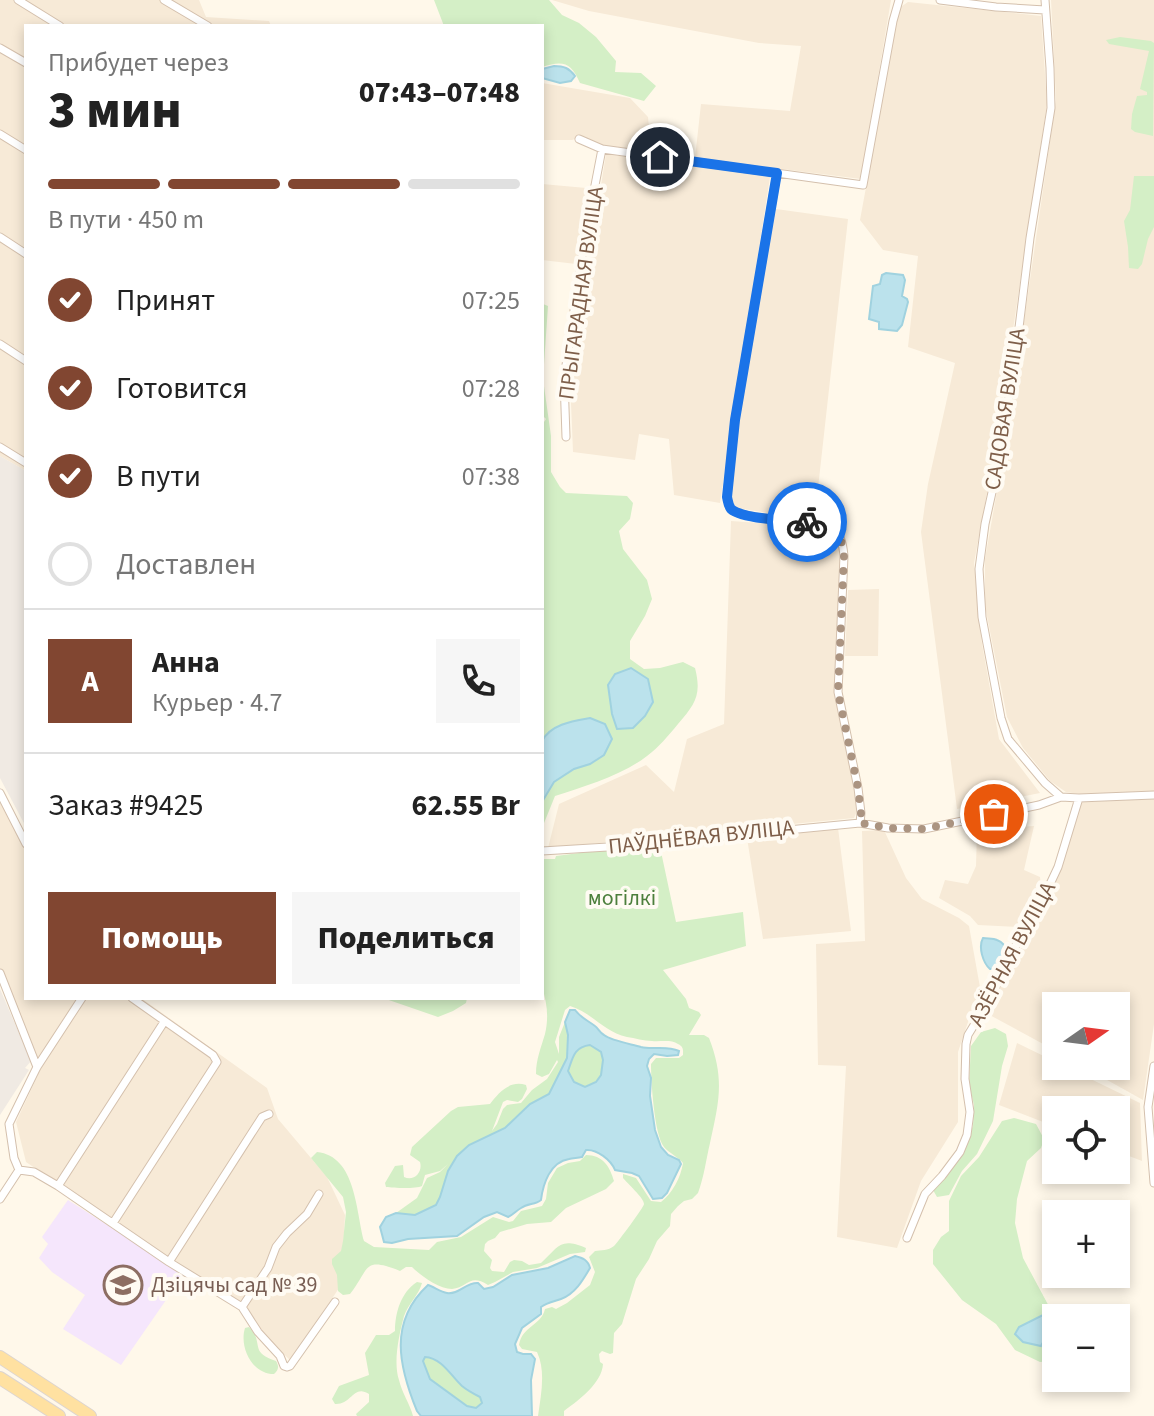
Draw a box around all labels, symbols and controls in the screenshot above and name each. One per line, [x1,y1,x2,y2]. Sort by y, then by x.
text: Прибудет через [48,44,229,81]
text: 07:43–07:48 [359,71,520,114]
text: 3 мин [48,74,182,148]
pin [626,123,694,191]
icon: home [638,135,682,179]
street label: ПРЫГАРАДНАЯ ВУЛІЦА [550,184,612,402]
text: В пути · 450 m [48,201,204,238]
icon: check [48,278,92,322]
text: Принят [116,279,215,322]
text: 07:25 [462,282,520,319]
street label: САДОВАЯ ВУЛІЦА [976,326,1034,492]
icon: check [48,366,92,410]
text: Готовится [116,367,248,410]
text: 07:28 [462,370,520,407]
icon: check [48,454,92,498]
text: В пути [116,455,201,498]
text: 07:38 [462,458,520,495]
courier [767,482,847,562]
icon: bike [785,500,829,544]
text: Доставлен [116,543,256,586]
button: phone [436,639,520,723]
text: Анна [152,641,220,684]
text: А [81,660,99,703]
text: Курьер · 4.7 [152,684,282,721]
pin [960,780,1028,848]
text: Заказ #9425 [48,784,204,827]
text: 62.55 Br [412,784,520,827]
icon: bag [972,792,1016,836]
street label: ПАЎДНЁВАЯ ВУЛІЦА [607,811,796,863]
street label: АЗЁРНАЯ ВУЛІЦА [960,876,1064,1032]
park label: могілкі [588,882,656,914]
button: Помощь [48,892,276,984]
button: Поделиться [292,892,520,984]
north arrow [1042,992,1130,1080]
map controls [1042,992,1130,1392]
button: locate [1042,1096,1130,1184]
button: + [1042,1200,1130,1288]
school or university icon: Дзіцячы сад № 39 [102,1264,144,1306]
place label: Дзіцячы сад № 39 [151,1269,318,1301]
button: − [1042,1304,1130,1392]

